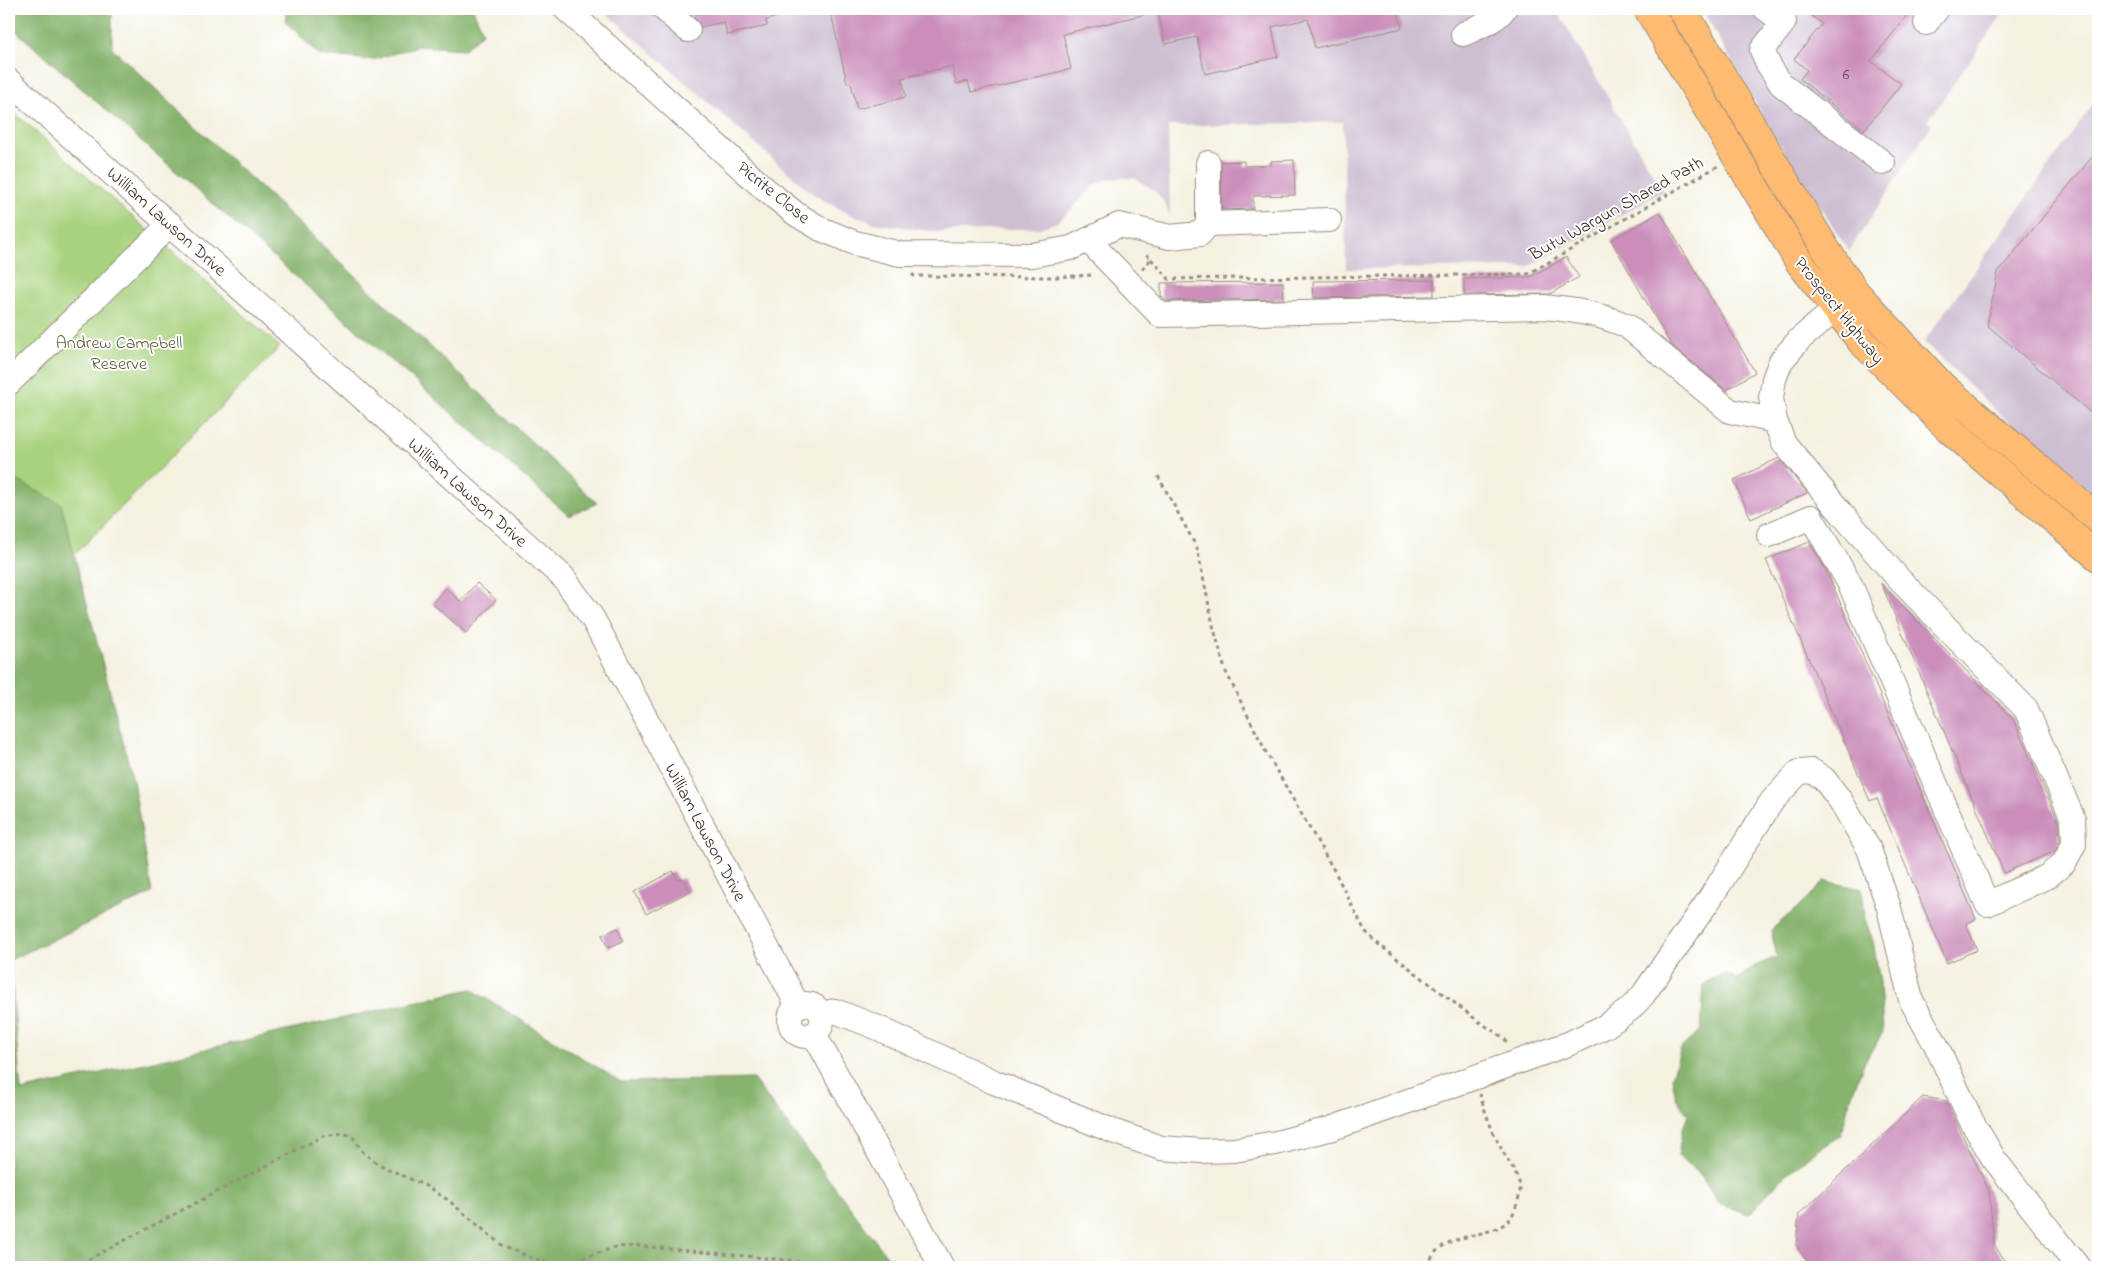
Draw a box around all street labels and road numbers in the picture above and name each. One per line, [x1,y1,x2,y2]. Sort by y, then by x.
street label: Butu Wargun Shared Path [1524,151,1709,270]
street label: Picrite Close [731,156,816,232]
street label: William Lawson Drive [100,162,232,284]
street label: Prospect Highway [1786,252,1890,371]
street label: William Lawson Drive [401,433,533,555]
street label: William Lawson Drive [657,759,752,908]

